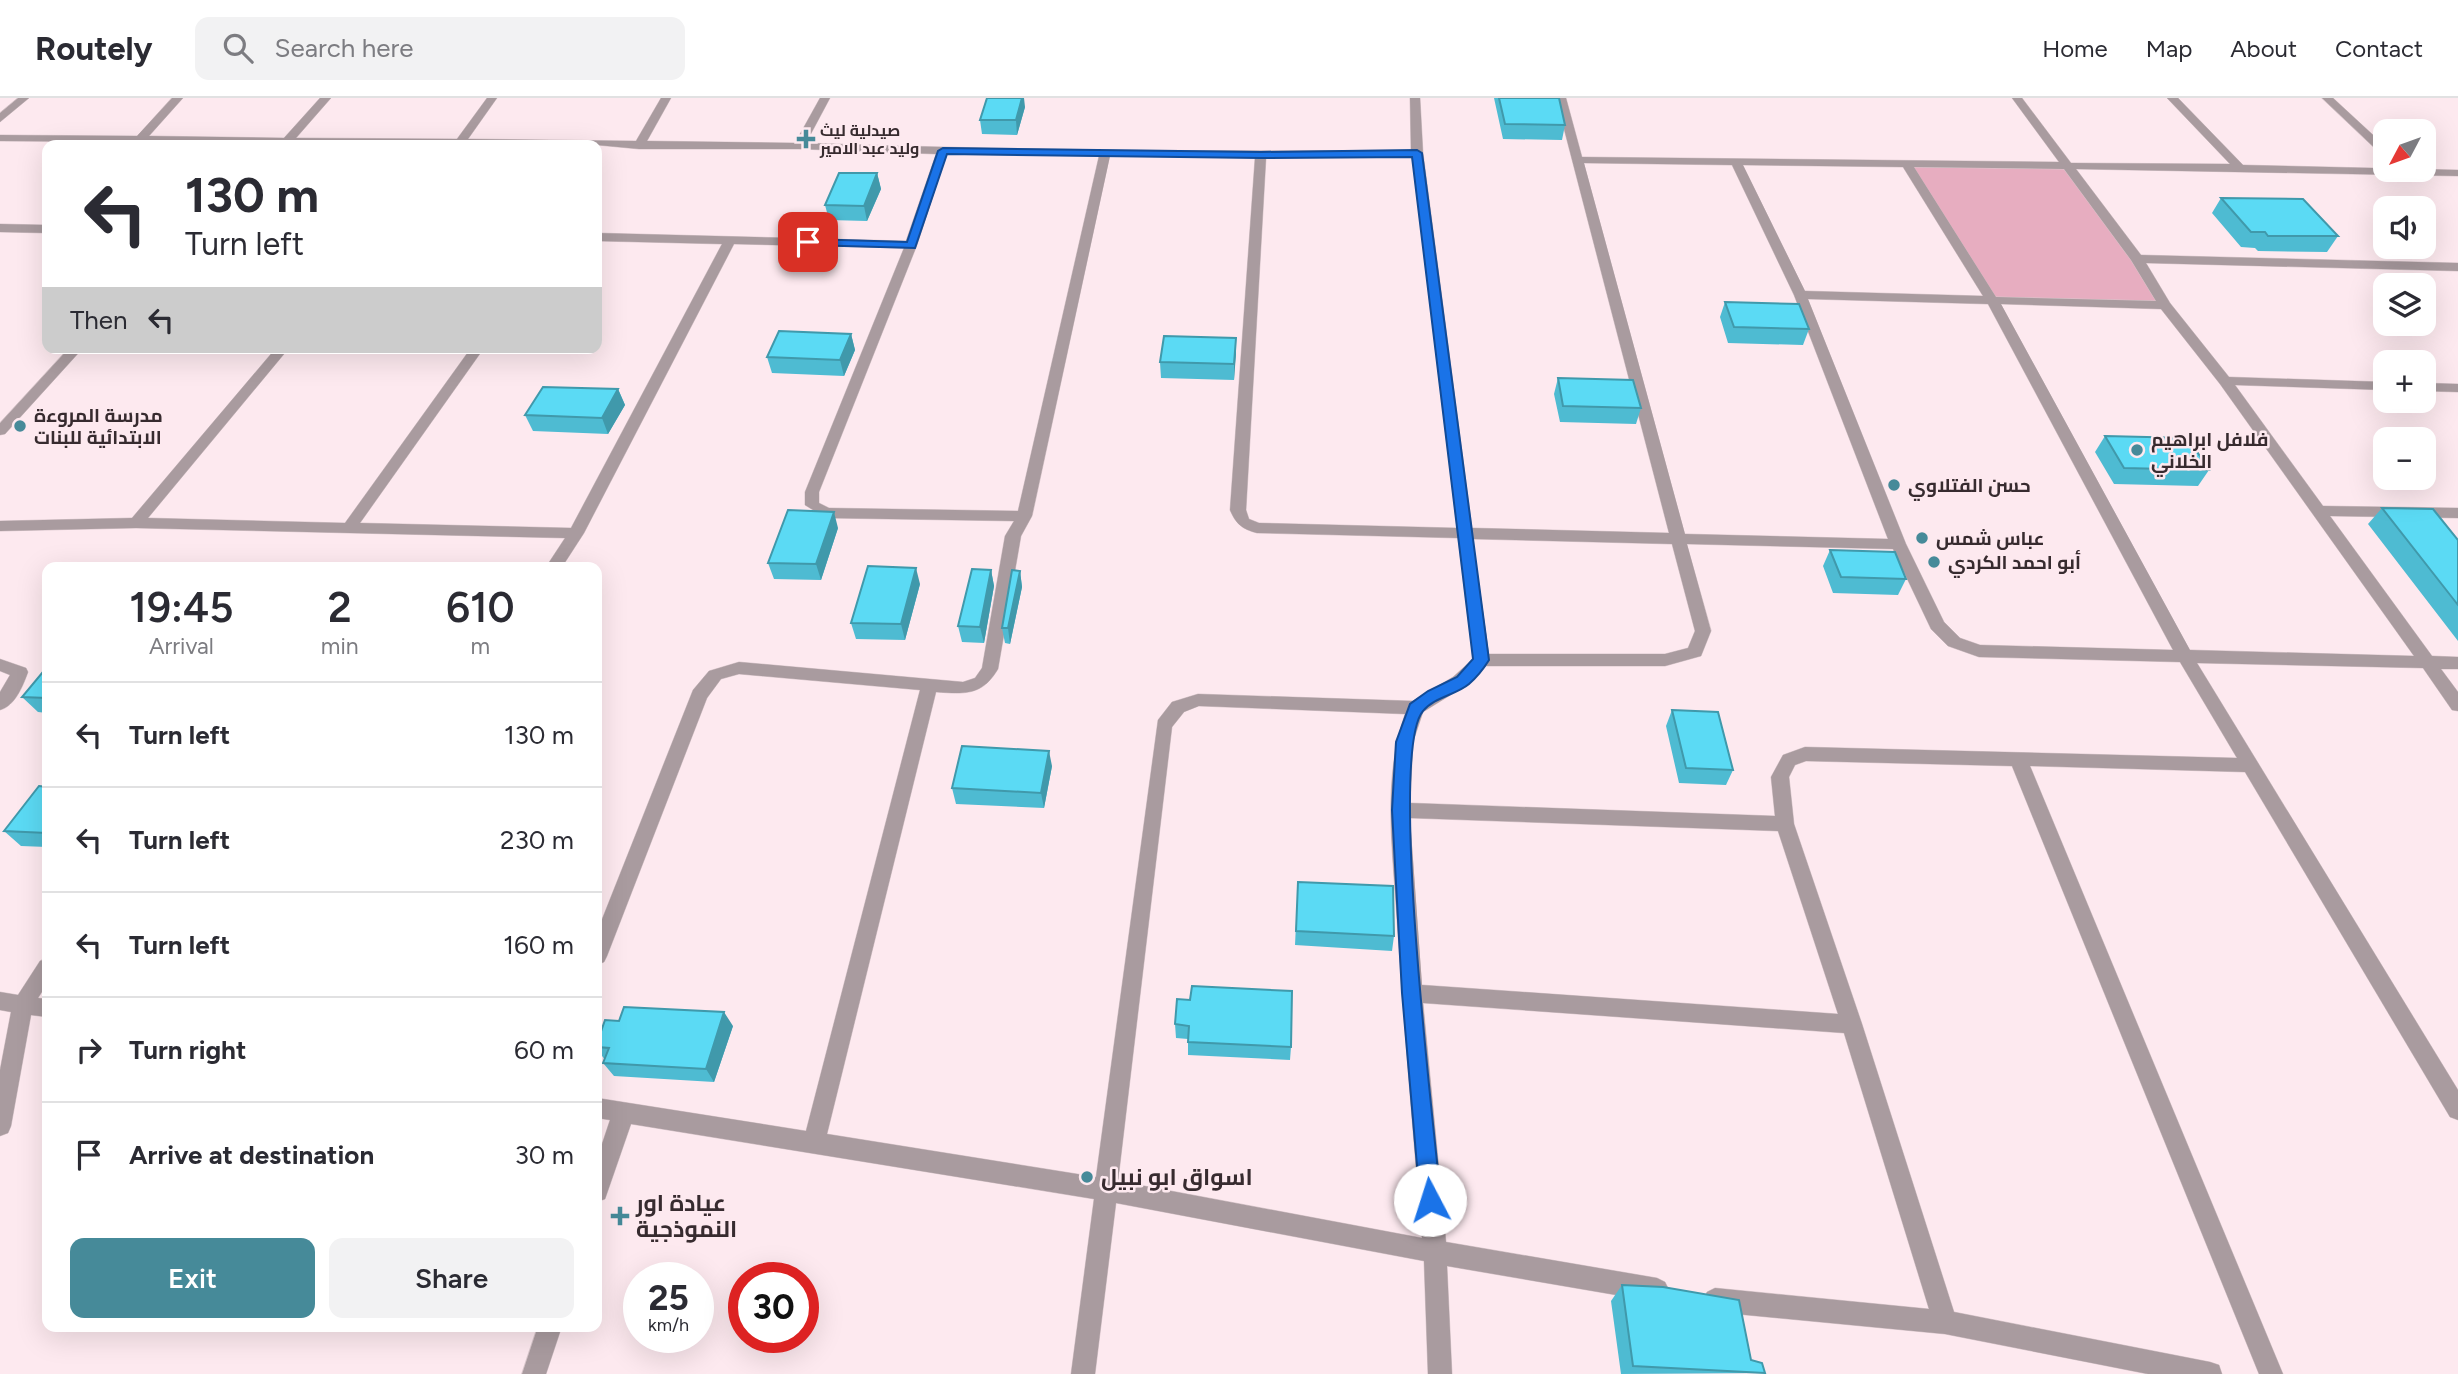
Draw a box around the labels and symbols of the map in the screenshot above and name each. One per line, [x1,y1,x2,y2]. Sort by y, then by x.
north arrow [2373,119,2436,182]
place label: صيدلية ليث وليد عبد الامير [819,121,919,158]
marker: صيدلية ليث وليد عبد الامير [798,131,814,147]
pin [778,212,838,272]
place label: مدرسة المروءة الابتدائية للبنات [34,404,163,449]
marker: مدرسة المروءة الابتدائية للبنات [12,418,28,434]
place label: فلافل ابراهيم الخلاني [2151,428,2268,477]
marker: فلافل ابراهيم الخلاني [2129,442,2145,458]
place label: حسن الفتلاوي [1908,474,2031,501]
marker: حسن الفتلاوي [1886,477,1902,493]
place label: عباس شمس [1936,527,2045,550]
marker: عباس شمس [1914,530,1930,546]
place label: أبو احمد الكردي [1948,549,2081,578]
marker: أبو احمد الكردي [1926,554,1942,570]
place label: اسواق ابو نبيل [1101,1163,1253,1191]
position arrow [1393,1163,1467,1237]
marker: اسواق ابو نبيل [1079,1169,1095,1185]
place label: عيادة اور النموذجية [635,1189,737,1243]
marker: عيادة اور النموذجية [610,1206,630,1226]
speed limit sign: 30 [728,1262,819,1353]

